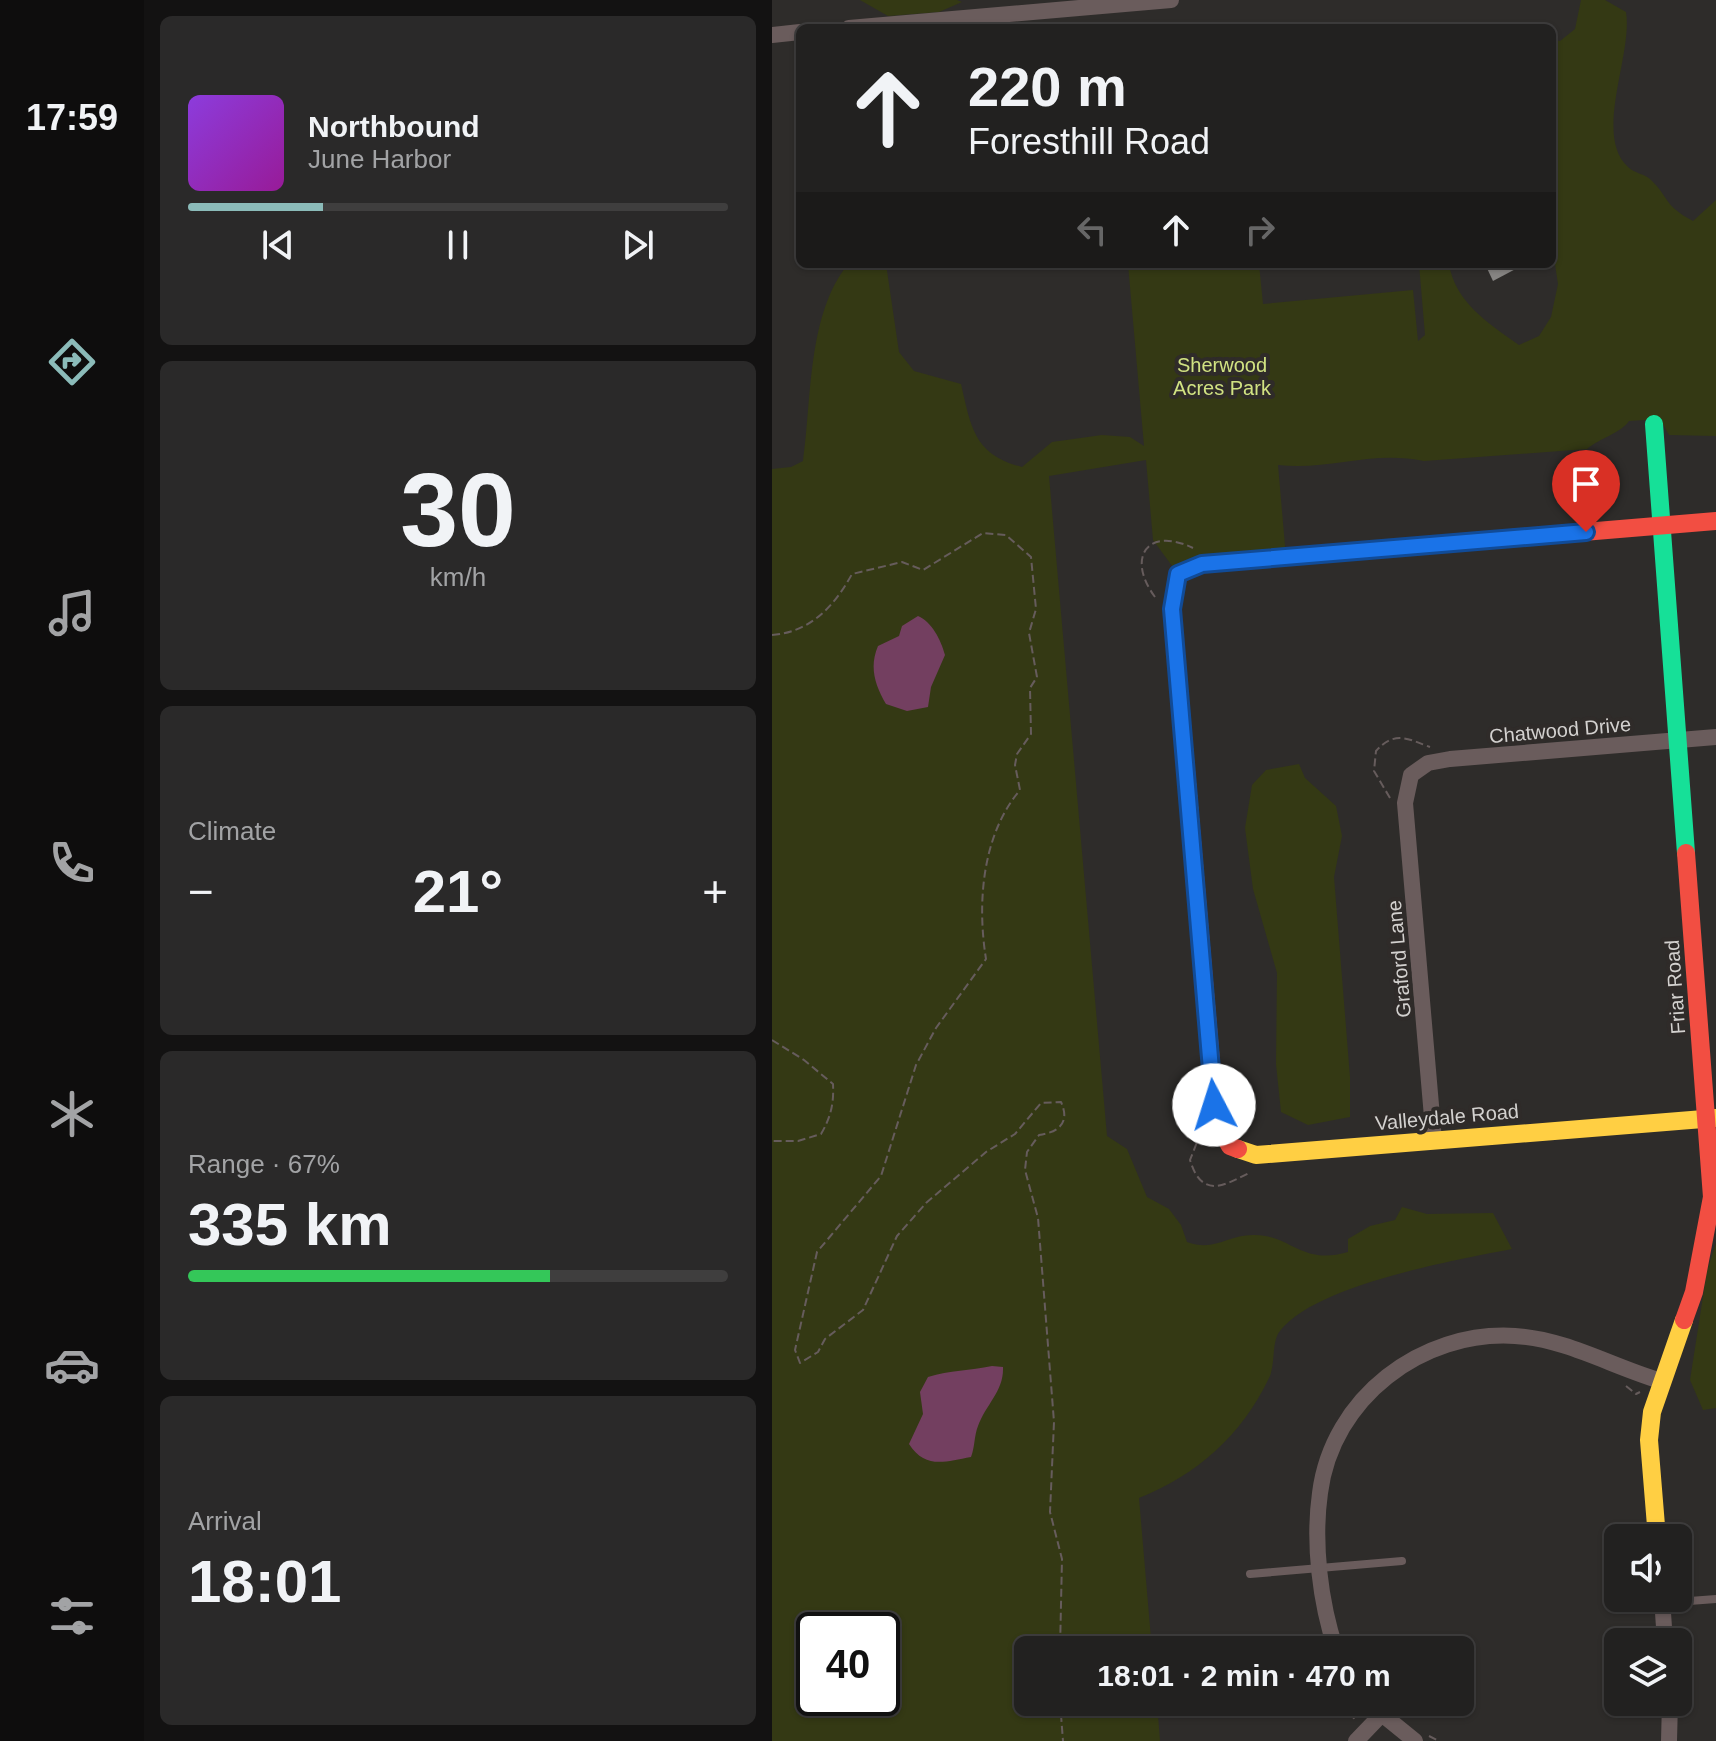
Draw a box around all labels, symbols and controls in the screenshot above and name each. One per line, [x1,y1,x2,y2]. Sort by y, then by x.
text: 220 m [968,55,1127,118]
icon: ahead [836,56,940,160]
text: 17:59 [26,97,118,138]
text: Northbound [308,110,480,143]
text: Foresthill Road [968,121,1210,162]
text: June Harbor [308,144,451,174]
icon: left [1070,208,1114,252]
icon: ahead [1154,208,1198,252]
icon: right [1238,208,1282,252]
icon: previous [256,223,300,267]
icon: pause [436,223,480,267]
icon: next [616,223,660,267]
icon: directions [44,334,100,390]
park label: Sherwood Acres Park [1173,354,1272,399]
pin [1552,450,1620,532]
text: 30 [400,452,516,568]
icon: arrive [1564,462,1608,506]
text: km/h [430,562,486,592]
icon: music [44,585,100,641]
street label: Chatwood Drive [1488,713,1632,747]
text: Climate [188,816,276,846]
icon: phone [44,835,100,891]
text: 21° [413,858,503,925]
text: − [188,867,214,916]
text: + [702,867,728,916]
street label: Graford Lane [1383,899,1415,1019]
street label: Friar Road [1661,939,1689,1035]
position arrow [1172,1063,1256,1147]
icon: climate [44,1086,100,1142]
street label: Valleydale Road [1374,1100,1520,1134]
text: Range · 67% [188,1149,340,1179]
text: 335 km [188,1191,392,1258]
icon: car [44,1337,100,1393]
text: Arrival [188,1506,262,1536]
map controls [1604,1524,1692,1716]
button: sound [1604,1524,1692,1612]
text: 18:01 [188,1548,341,1615]
icon: filters [44,1588,100,1644]
speed limit sign: 40 [796,1612,900,1716]
button: layers [1604,1628,1692,1716]
text: 18:01 · 2 min · 470 m [1097,1659,1391,1692]

